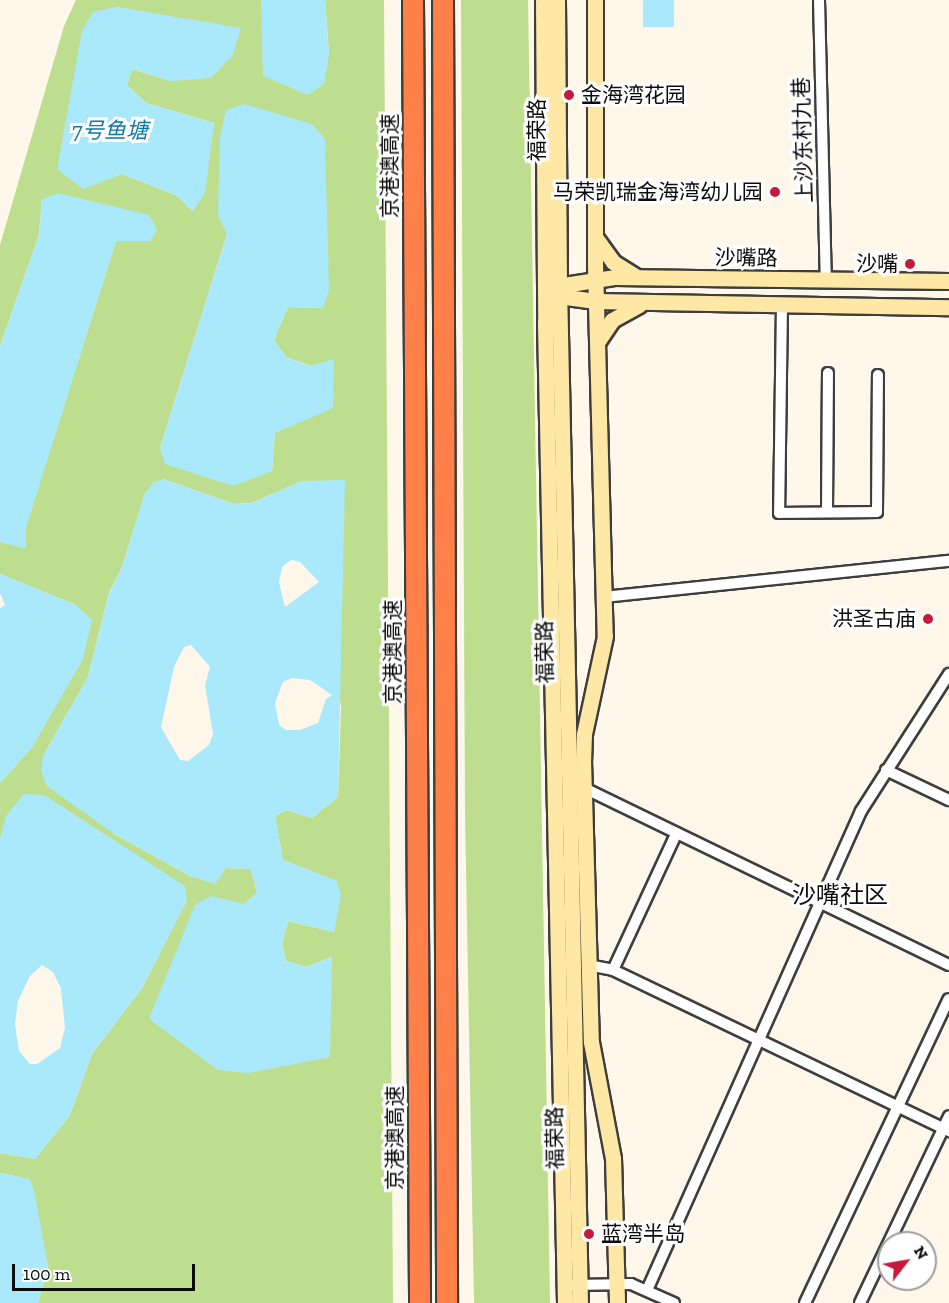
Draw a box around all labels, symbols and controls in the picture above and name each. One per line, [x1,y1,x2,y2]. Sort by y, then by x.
street label: 上沙东村九巷 [788,77,818,203]
place label: 金海湾花园 [581,82,686,108]
marker: 金海湾花园 [562,88,576,102]
street label: 福荣路 [524,99,550,161]
street label: 京港澳高速 [377,114,403,218]
water label: 7号鱼塘 [72,118,148,144]
place label: 马荣凯瑞金海湾幼儿园 [553,179,763,205]
marker: 马荣凯瑞金海湾幼儿园 [768,185,782,199]
street label: 沙嘴路 [714,245,778,271]
place label: 沙嘴 [856,251,898,277]
marker: 沙嘴 [903,257,917,271]
street label: 京港澳高速 [380,600,406,704]
place label: 洪圣古庙 [832,606,916,632]
marker: 洪圣古庙 [921,612,935,626]
street label: 福荣路 [532,620,558,684]
district label: 沙嘴社区 [792,881,888,909]
street label: 京港澳高速 [382,1086,408,1190]
street label: 福荣路 [542,1106,568,1170]
place label: 蓝湾半岛 [601,1221,685,1247]
marker: 蓝湾半岛 [582,1227,596,1241]
north arrow [877,1231,937,1291]
text: N [910,1242,932,1263]
scale bar [15,1252,198,1290]
text: 100 m [23,1263,70,1285]

